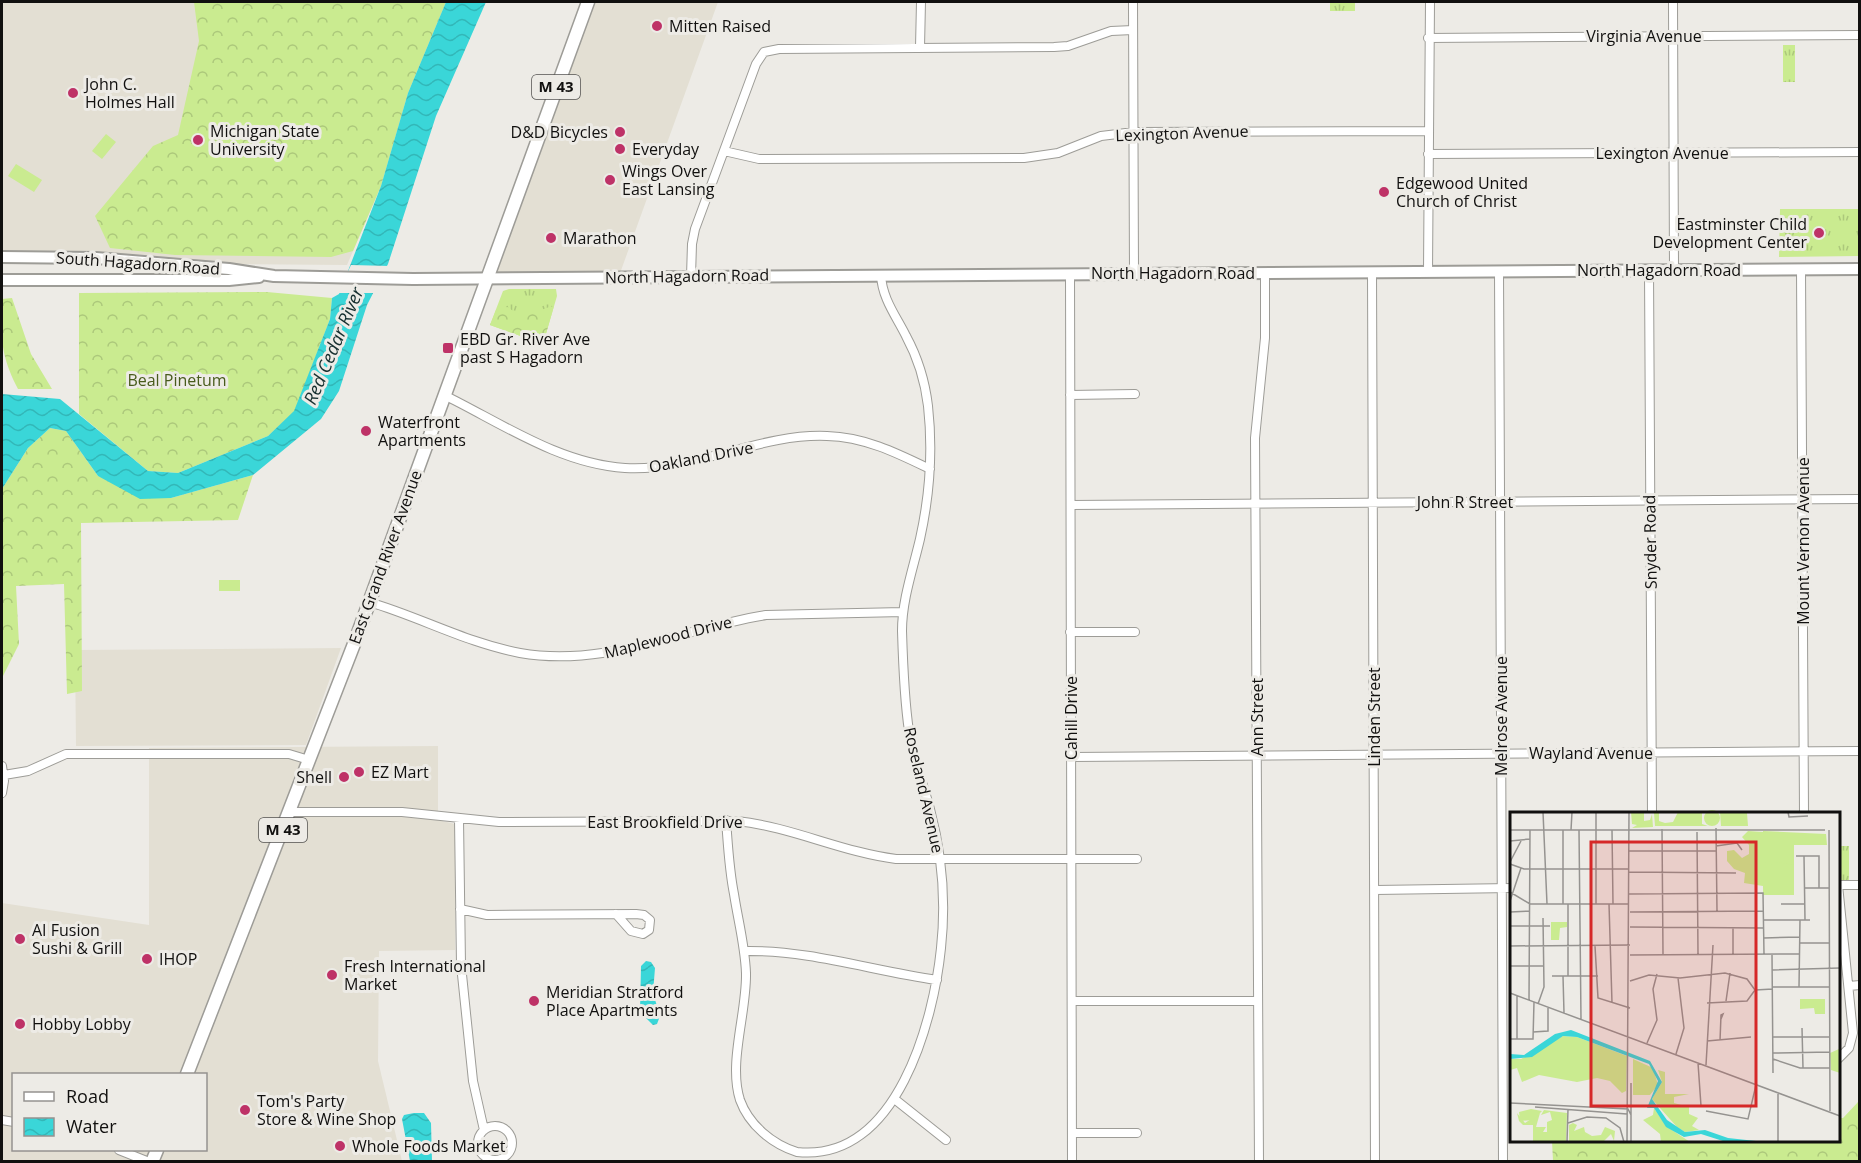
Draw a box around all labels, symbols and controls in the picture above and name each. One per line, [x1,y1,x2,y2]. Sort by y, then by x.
place label: Mitten Raised [669,15,771,37]
marker: Mitten Raised [650,19,664,33]
street label: Virginia Avenue [1586,25,1702,47]
place label: John C. Holmes Hall [83,73,175,113]
road number: M 43 [532,75,580,99]
marker: John C. Holmes Hall [66,86,80,100]
place label: Michigan State University [210,120,320,160]
street label: Lexington Avenue [1115,120,1249,146]
place label: D&D Bicycles [511,121,608,143]
marker: D&D Bicycles [613,125,627,139]
marker: Michigan State University [191,133,205,147]
place label: Everyday [632,138,700,160]
marker: Everyday [613,142,627,156]
street label: Lexington Avenue [1595,142,1729,164]
place label: Wings Over East Lansing [622,160,715,200]
place label: Edgewood United Church of Christ [1396,172,1528,212]
marker: Wings Over East Lansing [603,173,617,187]
marker: Edgewood United Church of Christ [1377,185,1391,199]
place label: Eastminster Child Development Center [1652,213,1807,253]
marker: Eastminster Child Development Center [1812,226,1826,240]
place label: Marathon [563,227,637,249]
marker: Marathon [544,231,558,245]
street label: South Hagadorn Road [55,246,221,280]
street label: North Hagadorn Road [1577,259,1741,281]
street label: North Hagadorn Road [1091,262,1255,284]
street label: North Hagadorn Road [605,264,769,288]
water label: Red Cedar River [298,282,369,408]
place label: EBD Gr. River Ave past S Hagadorn [460,328,590,368]
marker: EBD Gr. River Ave past S Hagadorn [441,341,455,355]
park label: Beal Pinetum [127,369,227,391]
place label: Waterfront Apartments [378,411,466,451]
marker: Waterfront Apartments [359,424,373,438]
street label: Oakland Drive [647,436,755,478]
street label: Mount Vernon Avenue [1792,457,1814,625]
street label: East Grand River Avenue [343,467,427,647]
street label: John R Street [1415,491,1514,513]
street label: Snyder Road [1638,495,1662,589]
street label: Maplewood Drive [602,610,734,664]
street label: Melrose Avenue [1490,656,1512,776]
street label: Linden Street [1363,667,1385,767]
street label: Cahill Drive [1060,676,1082,760]
street label: Ann Street [1246,677,1268,756]
street label: Roseland Avenue [899,725,949,855]
street label: Wayland Avenue [1529,742,1653,764]
place label: EZ Mart [371,761,429,783]
marker: EZ Mart [352,765,366,779]
place label: Shell [296,766,332,788]
marker: Shell [337,770,351,784]
street label: East Brookfield Drive [587,811,743,833]
inset map [1510,812,1840,1142]
road number: M 43 [259,818,307,842]
place label: AI Fusion Sushi & Grill [32,919,122,959]
marker: AI Fusion Sushi & Grill [13,932,27,946]
place label: IHOP [159,948,197,970]
marker: IHOP [140,952,154,966]
place label: Fresh International Market [344,955,486,995]
marker: Fresh International Market [325,968,339,982]
place label: Meridian Stratford Place Apartments [546,981,684,1021]
marker: Meridian Stratford Place Apartments [527,994,541,1008]
place label: Hobby Lobby [32,1013,132,1035]
marker: Hobby Lobby [13,1017,27,1031]
legend [12,1073,207,1151]
text: Road [66,1084,109,1108]
place label: Tom's Party Store & Wine Shop [257,1090,396,1130]
marker: Tom's Party Store & Wine Shop [238,1103,252,1117]
text: Water [66,1114,117,1138]
place label: Whole Foods Market [352,1135,506,1157]
marker: Whole Foods Market [333,1139,347,1153]

